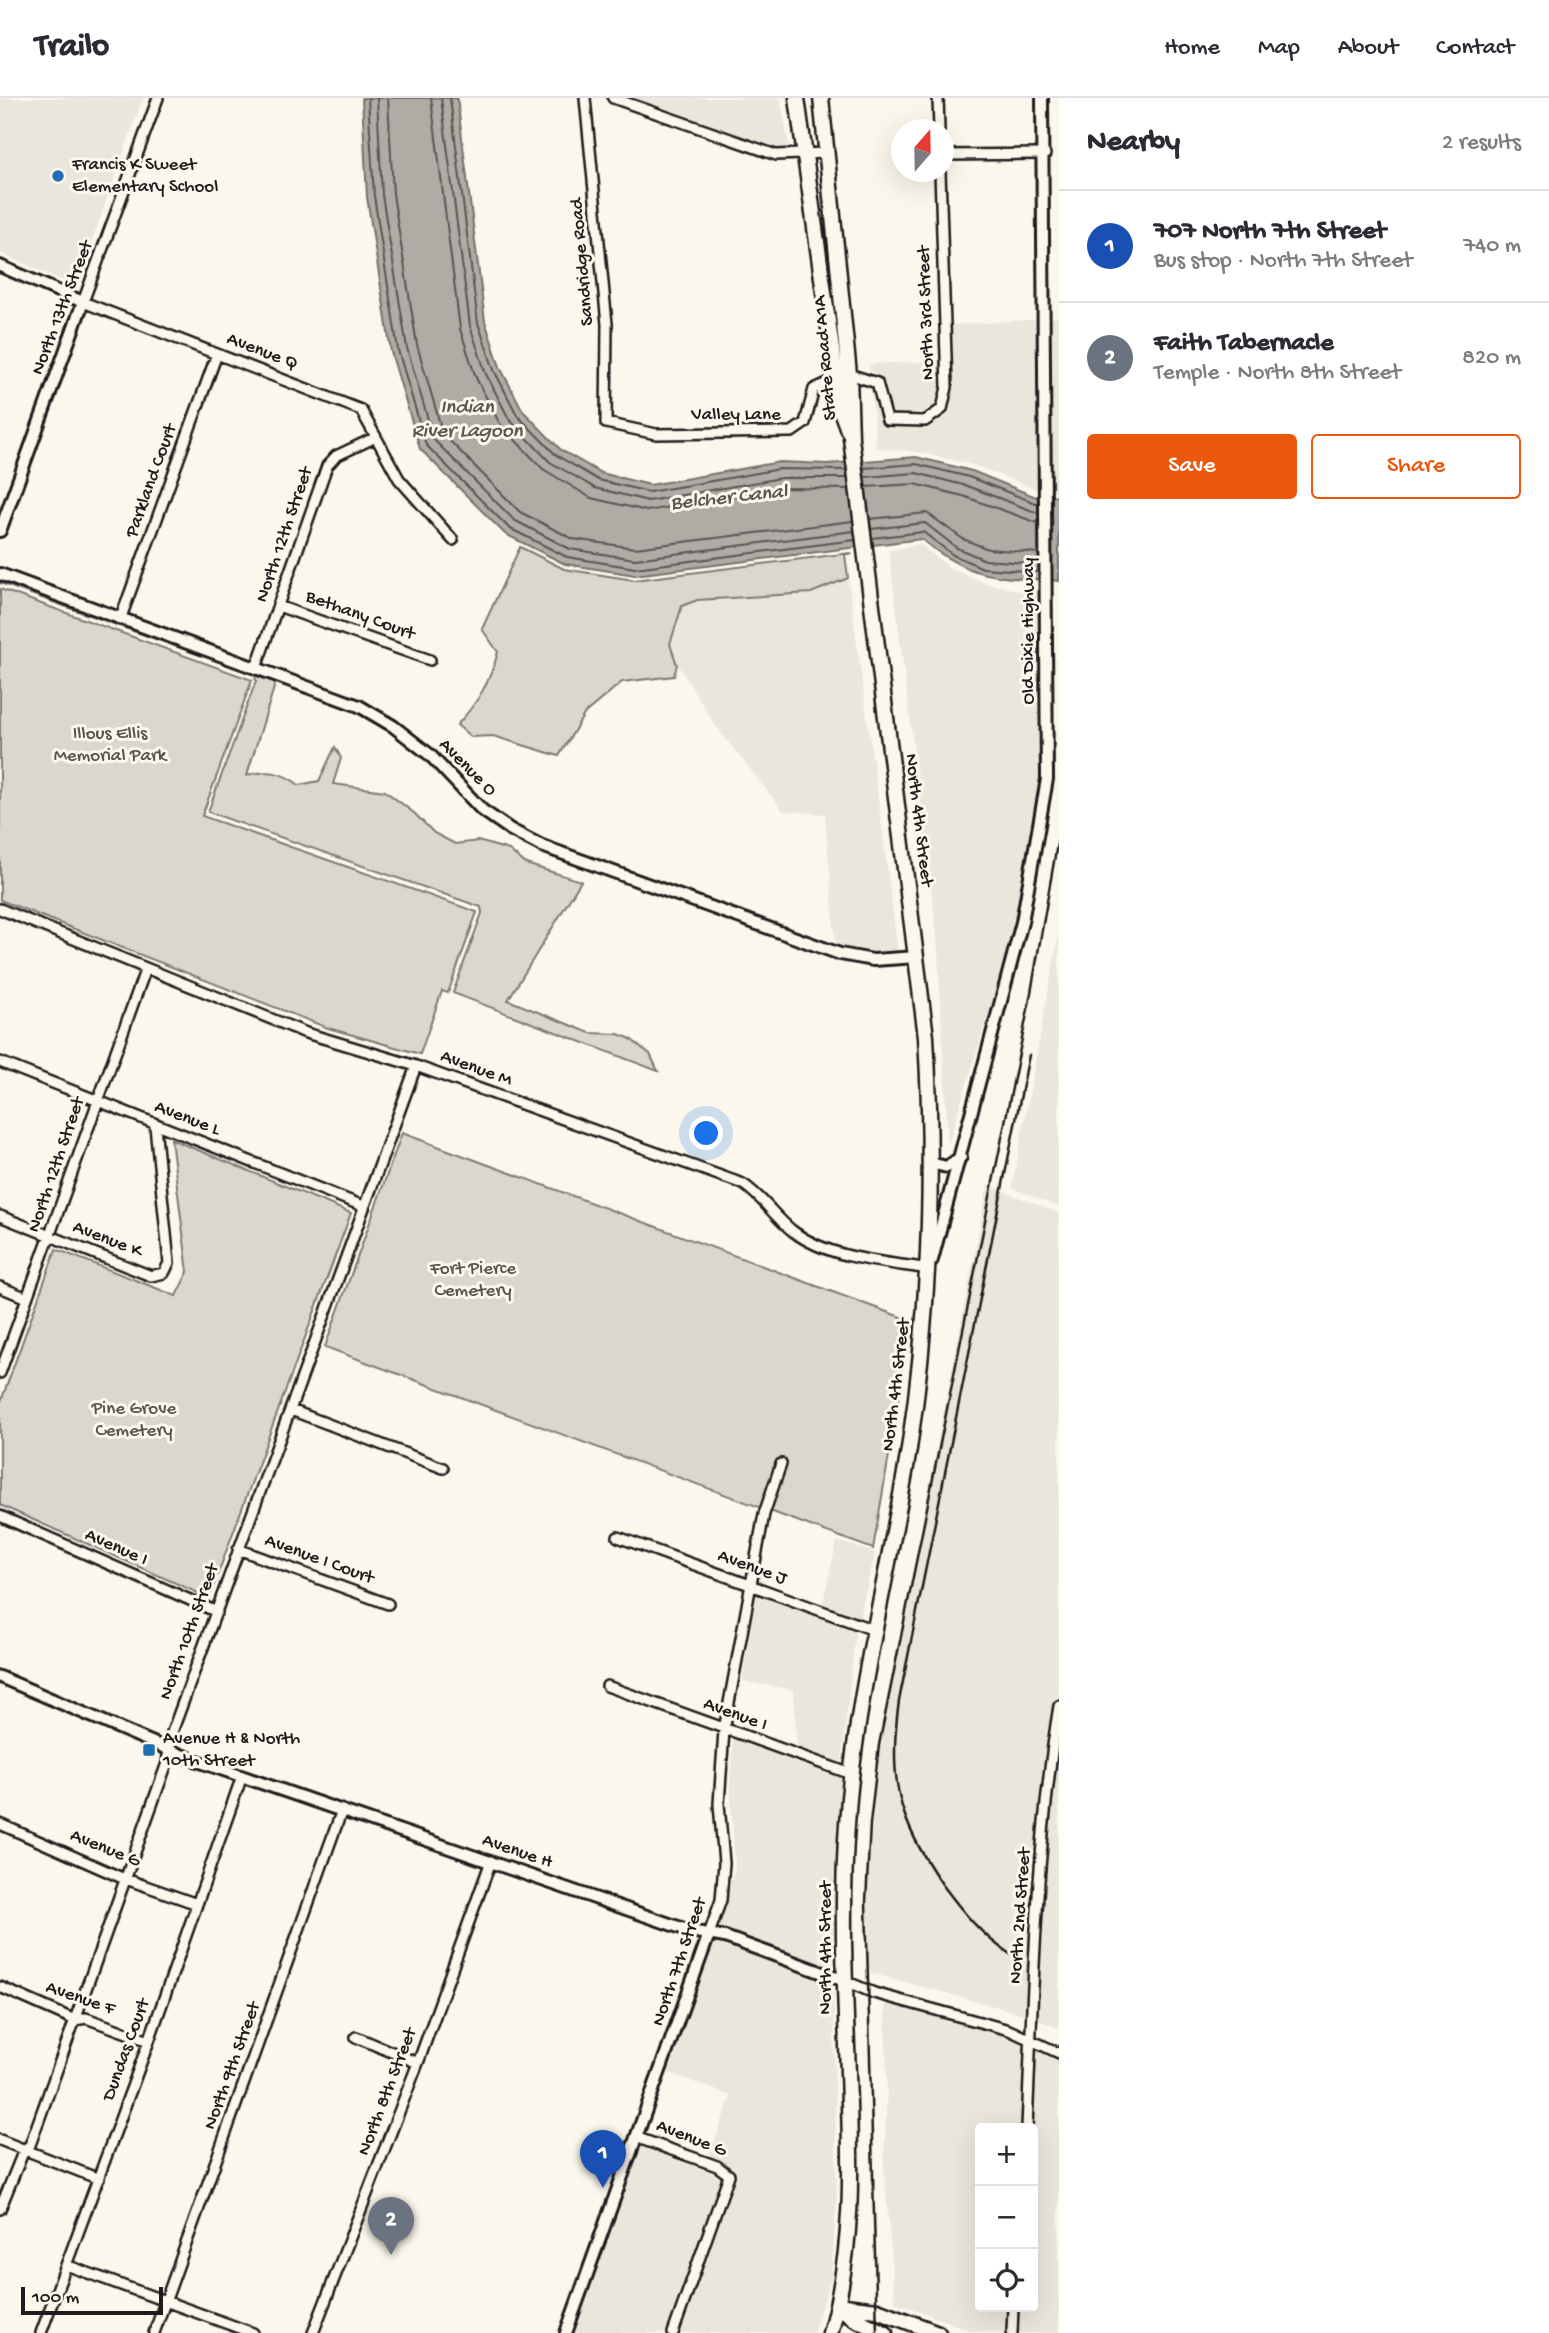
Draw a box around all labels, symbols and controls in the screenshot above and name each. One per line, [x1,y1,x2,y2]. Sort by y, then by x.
text: Trailo [35,29,109,67]
text: Home [1164,34,1220,63]
text: Map [1258,34,1300,63]
text: About [1338,34,1398,63]
text: Contact [1436,34,1514,63]
north arrow [891,119,954,182]
text: Nearby [1087,126,1180,161]
text: 2 results [1442,130,1521,157]
place label: Francis K Sweet Elementary School [71,154,218,199]
marker: Francis K Sweet Elementary School [50,168,66,184]
street label: Sandridge Road [566,195,600,327]
text: 707 North 7th Street [1154,217,1386,248]
text: 1 [1105,233,1115,260]
text: 740 m [1463,233,1521,260]
street label: North 13th Street [27,235,100,378]
street label: North 3rd Street [913,243,941,381]
text: Bus stop · North 7th Street [1154,248,1412,275]
street label: State Road A1A [809,293,843,421]
street label: Avenue Q [223,328,301,376]
text: Faith Tabernacle [1154,329,1334,360]
text: 2 [1104,345,1116,372]
text: 820 m [1462,345,1521,372]
text: Temple · North 8th Street [1154,360,1401,387]
water label: Indian River Lagoon [411,396,524,445]
street label: Valley Lane [690,404,781,427]
street label: Parkland Court [120,419,184,542]
button: Save [1087,434,1297,499]
button: Share [1311,434,1521,499]
street label: North 12th Street [251,462,320,606]
water label: Belcher Canal [669,480,790,518]
street label: Old Dixie Highway [1018,557,1041,704]
street label: Bethany Court [301,585,420,647]
park label: Illous Ellis Memorial Park [54,723,168,768]
street label: Avenue O [433,734,501,802]
street label: North 4th Street [898,752,938,890]
street label: Avenue M [437,1045,516,1093]
street label: North 12th Street [23,1092,92,1236]
street label: Avenue L [151,1096,224,1142]
your location [689,1116,723,1150]
street label: Avenue K [69,1216,147,1265]
park label: Fort Pierce Cemetery [429,1258,516,1303]
street label: North 4th Street [877,1315,917,1453]
park label: Pine Grove Cemetery [91,1398,177,1443]
street label: Avenue I [81,1524,151,1572]
street label: Avenue I Court [261,1530,379,1591]
street label: Avenue J [714,1545,790,1591]
street label: North 10th Street [155,1559,226,1703]
street label: Avenue I [700,1693,770,1737]
place label: Avenue H & North 10th Street [162,1728,300,1773]
marker: Avenue H & North 10th Street [141,1742,157,1758]
street label: Avenue G [67,1825,144,1874]
street label: Avenue H [479,1829,555,1875]
street label: North 2nd Street [1005,1845,1037,1985]
street label: North 4th Street [815,1879,838,2015]
street label: North 7th Street [647,1893,713,2029]
street label: Avenue F [43,1977,119,2022]
street label: Dundas Court [97,1994,157,2106]
street label: North 9th Street [199,1997,268,2133]
street label: North 8th Street [353,2023,424,2159]
street label: Avenue G [653,2115,730,2163]
map controls [975,2123,1038,2312]
button: + [975,2123,1038,2186]
pin: 1 [580,2130,626,2188]
button: − [975,2186,1038,2249]
pin: 2 [368,2197,414,2255]
button: locate [975,2249,1038,2312]
scale bar [21,2284,163,2316]
text: 100 m [32,2287,79,2310]

